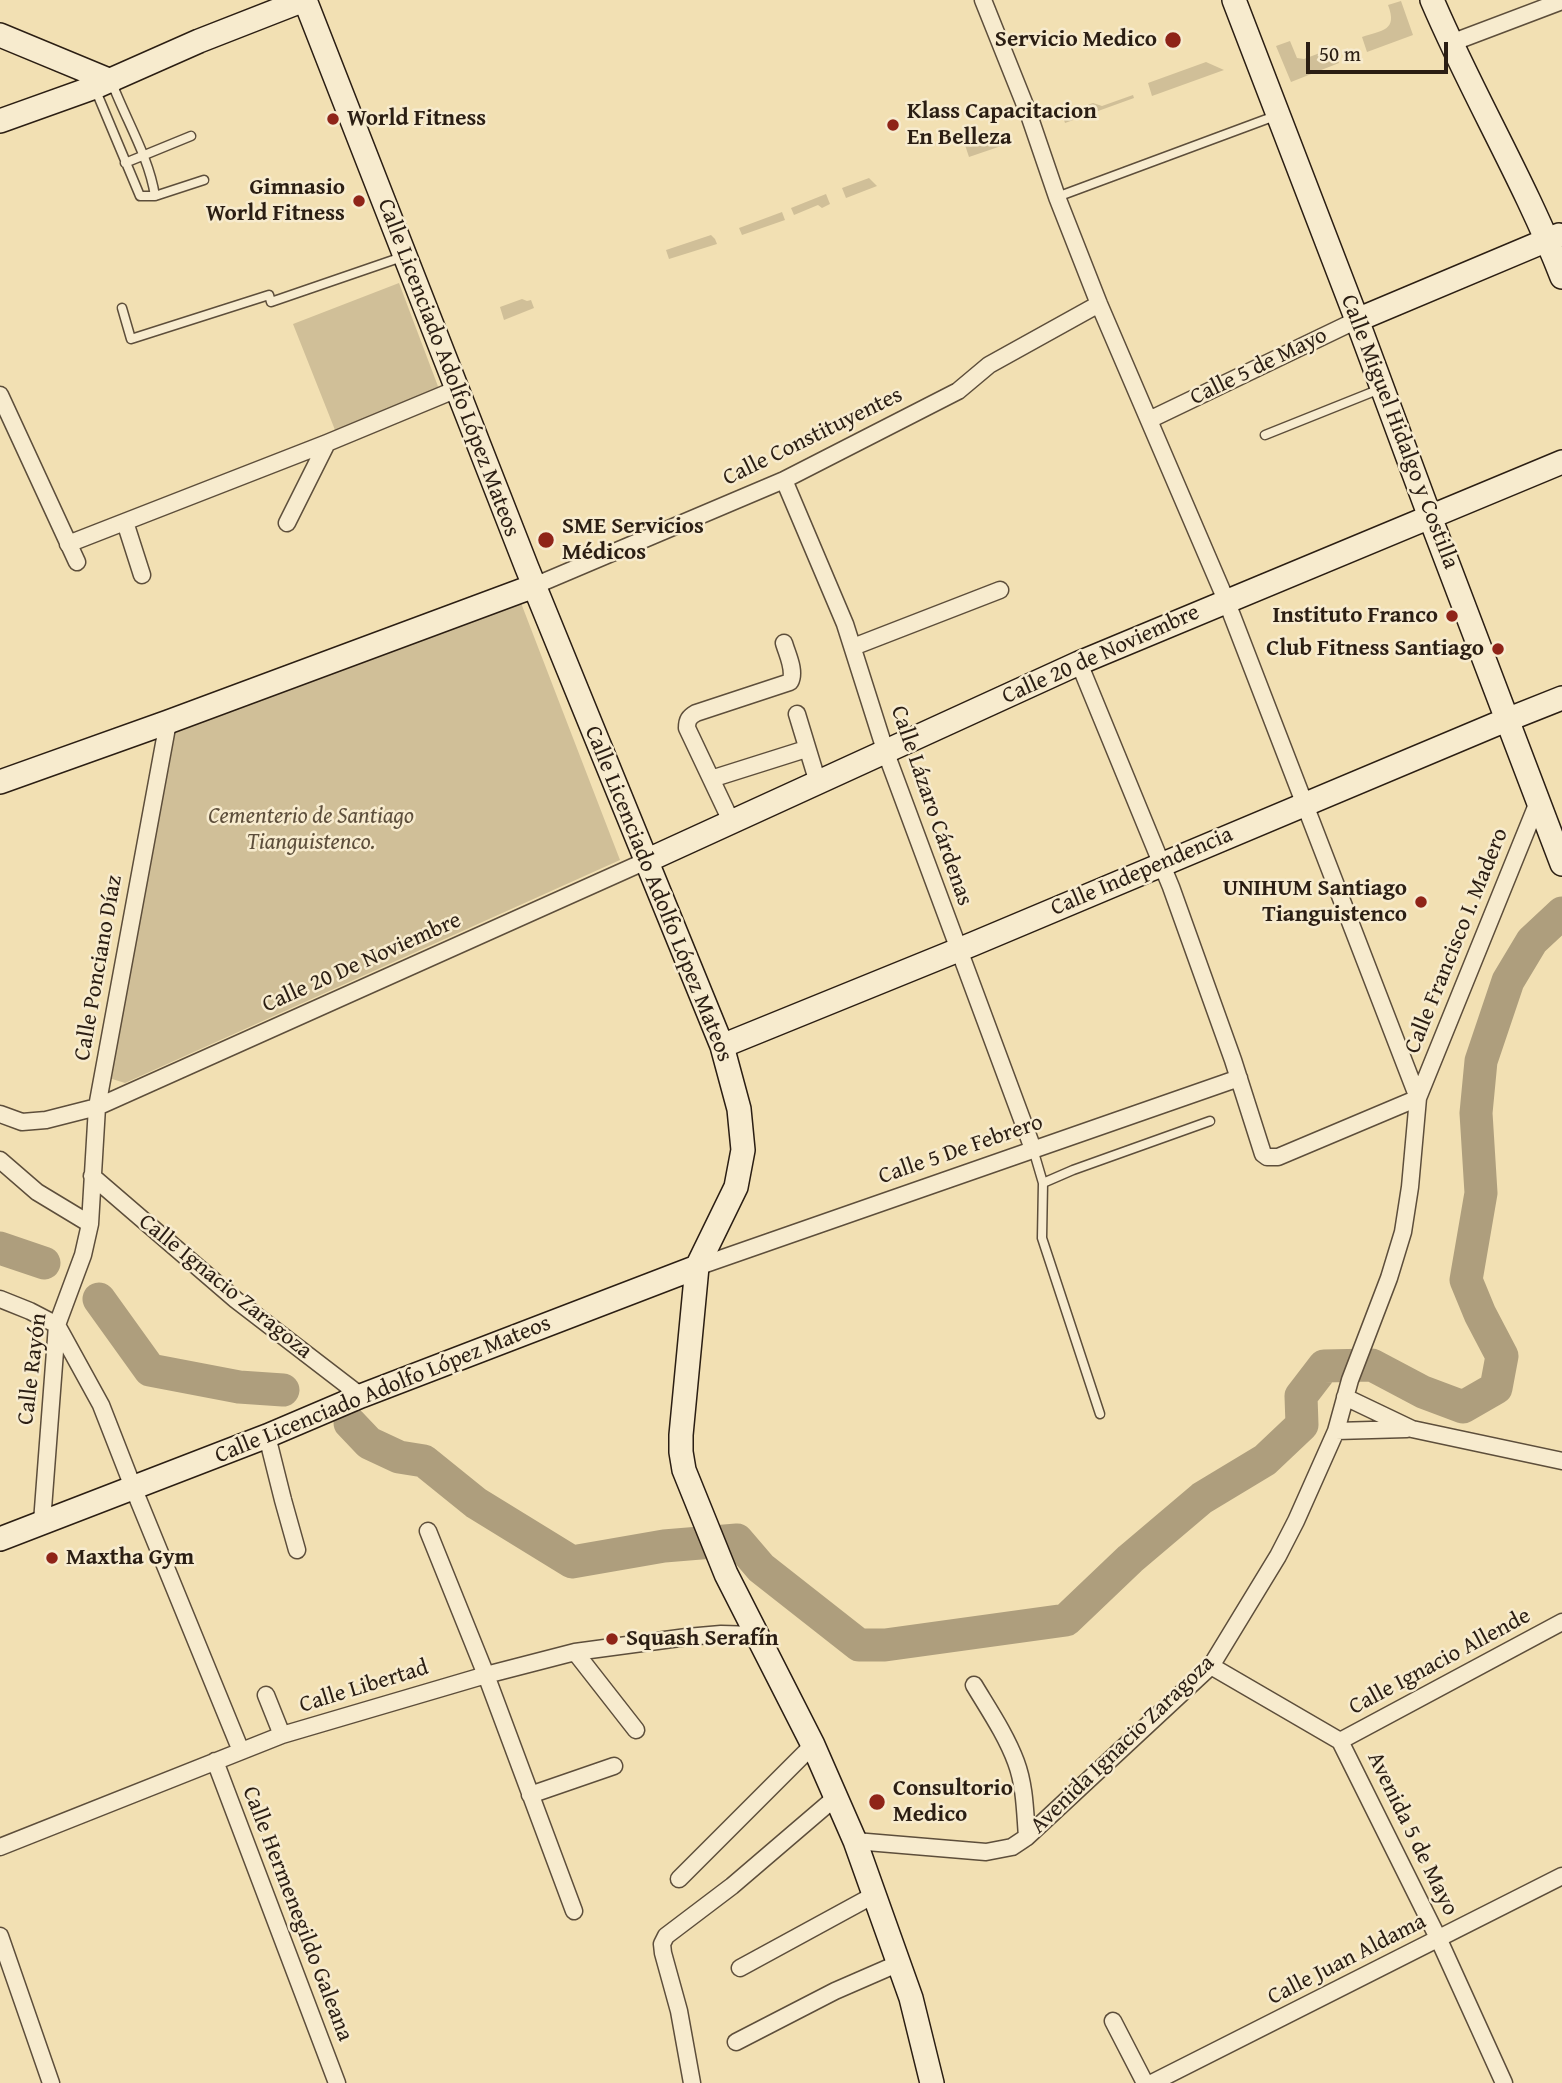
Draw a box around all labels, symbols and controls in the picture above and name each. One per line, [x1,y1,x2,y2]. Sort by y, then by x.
place label: Servicio Medico [995,26,1157,54]
scale bar [1310,28,1452,72]
marker: Servicio Medico [1163,30,1183,50]
text: 50 m [1319,38,1361,69]
place label: Klass Capacitacion En Belleza [907,98,1097,152]
place label: World Fitness [347,105,486,133]
marker: World Fitness [325,111,341,127]
marker: Klass Capacitacion En Belleza [885,117,901,133]
place label: Gimnasio World Fitness [206,174,345,228]
marker: Gimnasio World Fitness [351,193,367,209]
street label: Calle Licenciado Adolfo López Mateos [371,195,525,541]
street label: Calle Miguel Hidalgo y Costilla [1334,291,1464,573]
street label: Calle 5 de Mayo [1186,322,1332,412]
street label: Calle Constituyentes [719,382,907,492]
place label: SME Servicios Médicos [562,513,704,567]
marker: SME Servicios Médicos [536,530,556,550]
street label: Calle 20 de Noviembre [998,599,1204,711]
place label: Instituto Franco [1273,602,1438,630]
marker: Instituto Franco [1444,608,1460,624]
place label: Club Fitness Santiago [1266,635,1484,663]
marker: Club Fitness Santiago [1490,641,1506,657]
street label: Calle Lázaro Cárdenas [884,702,978,910]
street label: Calle Licenciado Adolfo López Mateos [578,722,738,1066]
park label: Cementerio de Santiago Tianguistenco. [208,803,414,857]
street label: Calle Independencia [1047,821,1237,923]
street label: Calle Francisco I. Madero [1399,824,1515,1058]
street label: Calle Ponciano Díaz [69,873,129,1063]
place label: UNIHUM Santiago Tianguistenco [1223,875,1407,929]
marker: UNIHUM Santiago Tianguistenco [1413,894,1429,910]
street label: Calle 20 De Noviembre [258,907,466,1019]
street label: Calle 5 De Febrero [875,1109,1047,1191]
street label: Calle Ignacio Zaragoza [133,1209,317,1365]
street label: Calle Licenciado Adolfo López Mateos [211,1310,555,1470]
street label: Calle Rayón [12,1312,54,1426]
place label: Maxtha Gym [66,1544,194,1572]
marker: Maxtha Gym [44,1550,60,1566]
street label: Calle Ignacio Allende [1345,1603,1535,1721]
place label: Squash Serafín [626,1625,779,1653]
marker: Squash Serafín [604,1631,620,1647]
street label: Avenida Ignacio Zaragoza [1025,1650,1221,1840]
street label: Calle Libertad [296,1654,432,1720]
street label: Avenida 5 de Mayo [1360,1748,1464,1920]
place label: Consultorio Medico [893,1775,1013,1829]
street label: Calle Hermenegildo Galeana [236,1783,358,2045]
marker: Consultorio Medico [867,1792,887,1812]
street label: Calle Juan Aldama [1263,1908,1431,2012]

